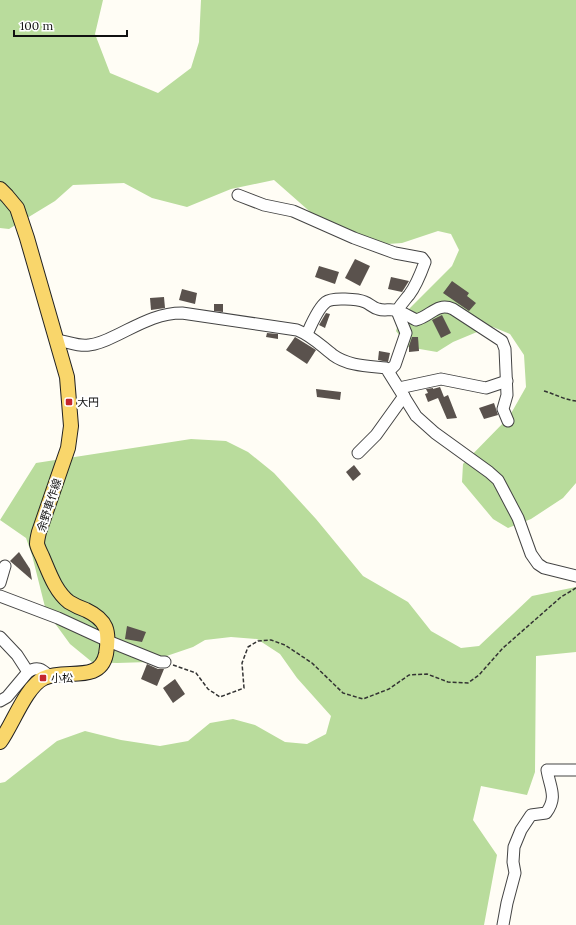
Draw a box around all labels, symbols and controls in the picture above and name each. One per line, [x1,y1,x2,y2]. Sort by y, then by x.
scale bar [14,12,127,38]
text: 100 m [20,18,53,33]
place label: 大円 [77,395,99,409]
marker: 大円 [64,397,74,407]
street label: 余野車作線 [34,477,64,533]
place label: 小松 [51,671,73,685]
marker: 小松 [38,673,48,683]

